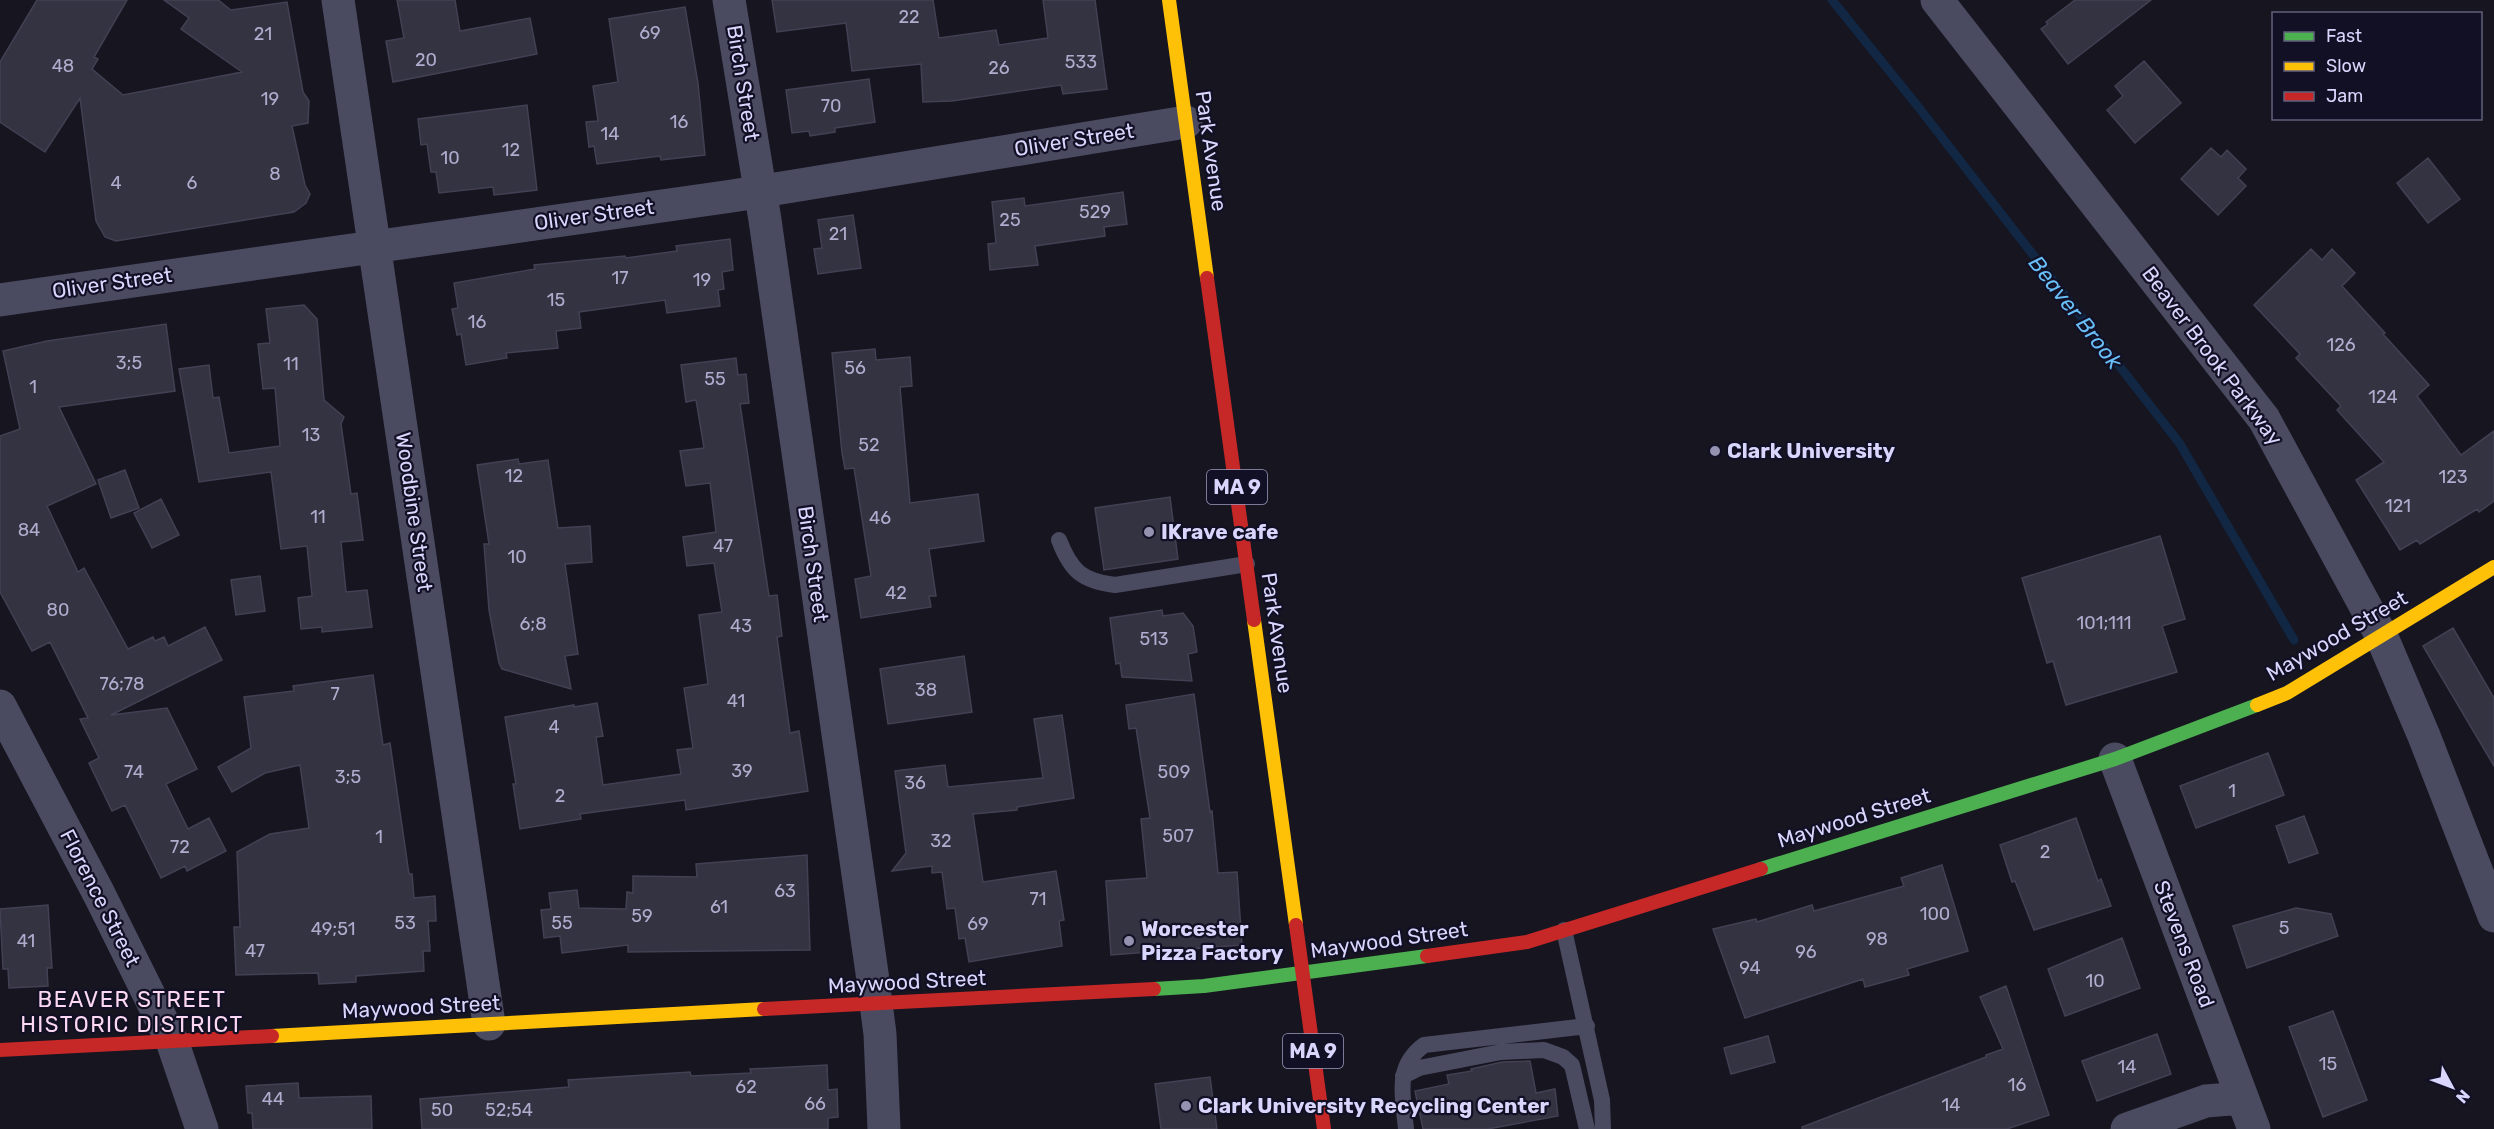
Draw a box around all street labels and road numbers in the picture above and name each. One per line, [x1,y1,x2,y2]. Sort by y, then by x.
street label: Birch Street [722,23,765,143]
street label: Park Avenue [1191,89,1232,213]
street label: Oliver Street [1012,118,1136,161]
street label: Oliver Street [532,194,655,235]
street label: Beaver Brook Parkway [2137,261,2288,450]
street label: Oliver Street [50,262,173,303]
street label: Woodbine Street [391,431,438,593]
road number: MA 9 [1207,470,1267,504]
street label: Birch Street [793,504,834,624]
street label: Park Avenue [1257,571,1298,695]
street label: Maywood Street [2262,585,2412,686]
street label: Maywood Street [1774,782,1933,853]
street label: Florence Street [55,825,146,971]
street label: Stevens Road [2149,877,2220,1011]
street label: Maywood Street [1309,916,1469,963]
street label: Maywood Street [827,965,987,998]
street label: Maywood Street [341,990,501,1023]
road number: MA 9 [1283,1034,1343,1068]

